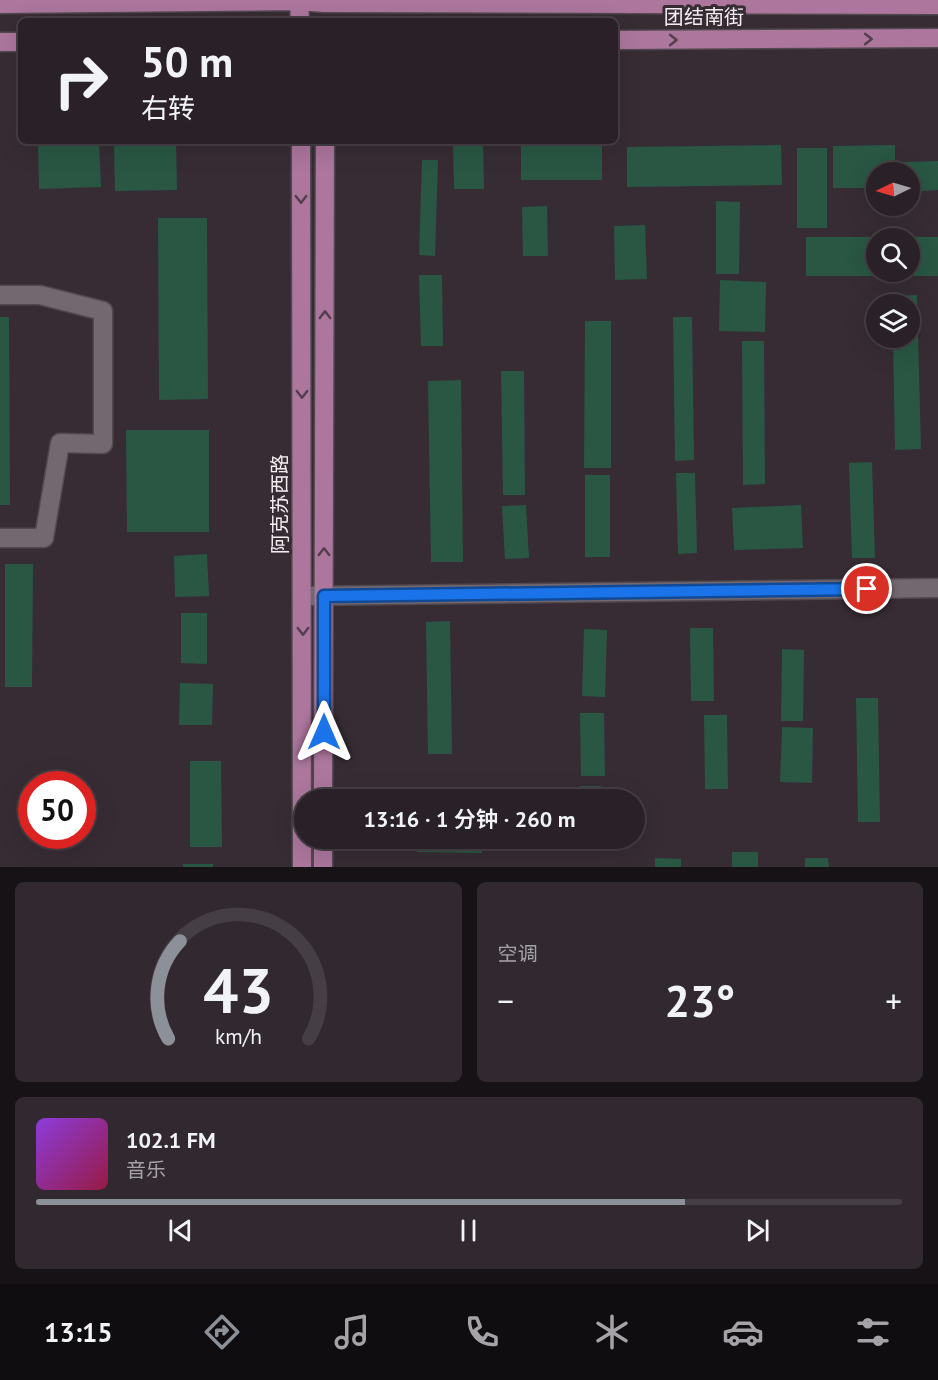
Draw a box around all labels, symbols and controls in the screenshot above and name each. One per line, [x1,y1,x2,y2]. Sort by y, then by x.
street label: 团结南街 [664,4,744,30]
one-way arrow [864,33,873,45]
text: 50 m [141,34,233,89]
one-way arrow [669,34,678,46]
icon: right [42,42,120,120]
text: 右转 [141,91,195,125]
north arrow [866,162,920,216]
map controls [866,162,920,348]
one-way arrow [295,195,307,204]
button: search [866,228,920,282]
button: layers [866,294,920,348]
one-way arrow [319,311,331,320]
one-way arrow [296,390,308,399]
street label: 阿克苏西路 [267,454,293,554]
one-way arrow [318,548,330,557]
pin [841,563,892,614]
icon: arrive [850,572,883,605]
one-way arrow [297,627,309,636]
position arrow [292,700,356,764]
speed limit sign: 50 [18,771,96,849]
text: 13:16 · 1 分钟 · 260 m [364,805,575,833]
text: 空调 [498,941,538,967]
text: 43 [203,949,274,1030]
text: 23° [664,971,735,1029]
text: − [498,979,514,1022]
text: + [885,979,902,1022]
text: km/h [215,1022,262,1050]
text: 102.1 FM [126,1126,216,1154]
text: 音乐 [126,1157,166,1183]
icon: previous [164,1214,197,1247]
icon: pause [452,1214,485,1247]
icon: next [741,1214,774,1247]
icon: directions [201,1311,243,1353]
icon: music [331,1311,373,1353]
icon: phone [461,1311,503,1353]
icon: climate [591,1311,633,1353]
icon: car [722,1311,764,1353]
icon: filters [852,1311,894,1353]
text: 13:15 [44,1315,113,1349]

